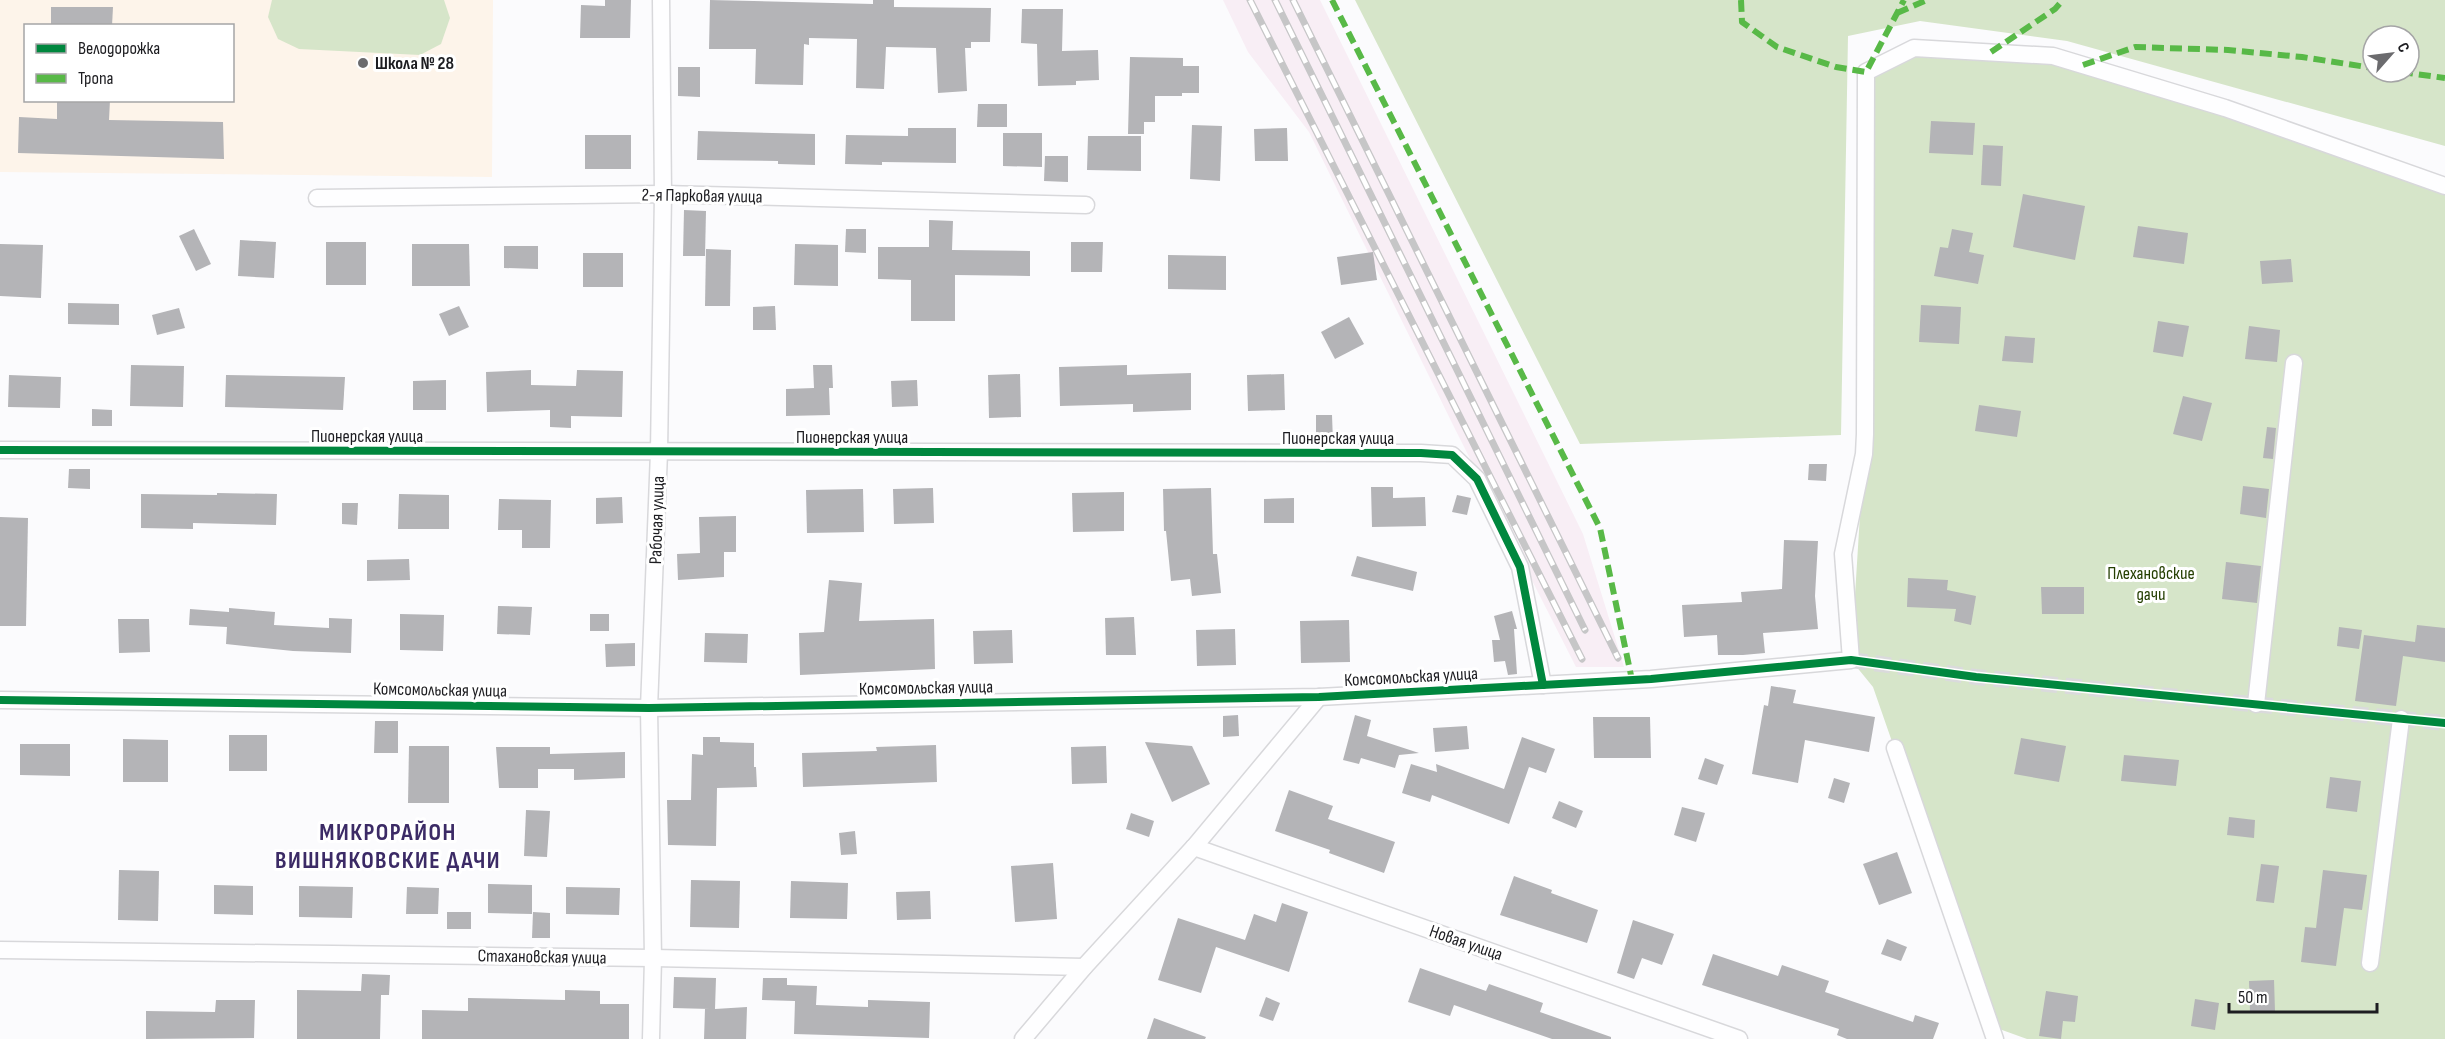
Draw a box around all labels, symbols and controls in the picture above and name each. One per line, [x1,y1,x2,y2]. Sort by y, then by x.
legend [24,24,234,102]
north arrow [2361,24,2421,84]
text: Велодорожка [78,38,160,59]
text: С [2393,40,2413,56]
place label: Школа № 28 [375,53,454,74]
marker: Школа № 28 [356,56,370,70]
text: Тропа [78,68,114,89]
street label: 2-я Парковая улица [641,184,763,208]
street label: Пионерская улица [311,426,423,447]
street label: Пионерская улица [796,427,908,448]
street label: Пионерская улица [1282,428,1394,449]
street label: Рабочая улица [645,475,669,565]
park label: Плехановские дачи [2107,563,2195,605]
street label: Комсомольская улица [1344,663,1479,691]
street label: Комсомольская улица [859,676,993,700]
street label: Комсомольская улица [373,678,507,702]
district label: МИКРОРАЙОН ВИШНЯКОВСКИЕ ДАЧИ [275,818,501,875]
street label: Новая улица [1427,921,1505,965]
street label: Стахановская улица [477,945,607,969]
scale bar [2229,976,2378,1014]
text: 50 m [2238,987,2268,1008]

